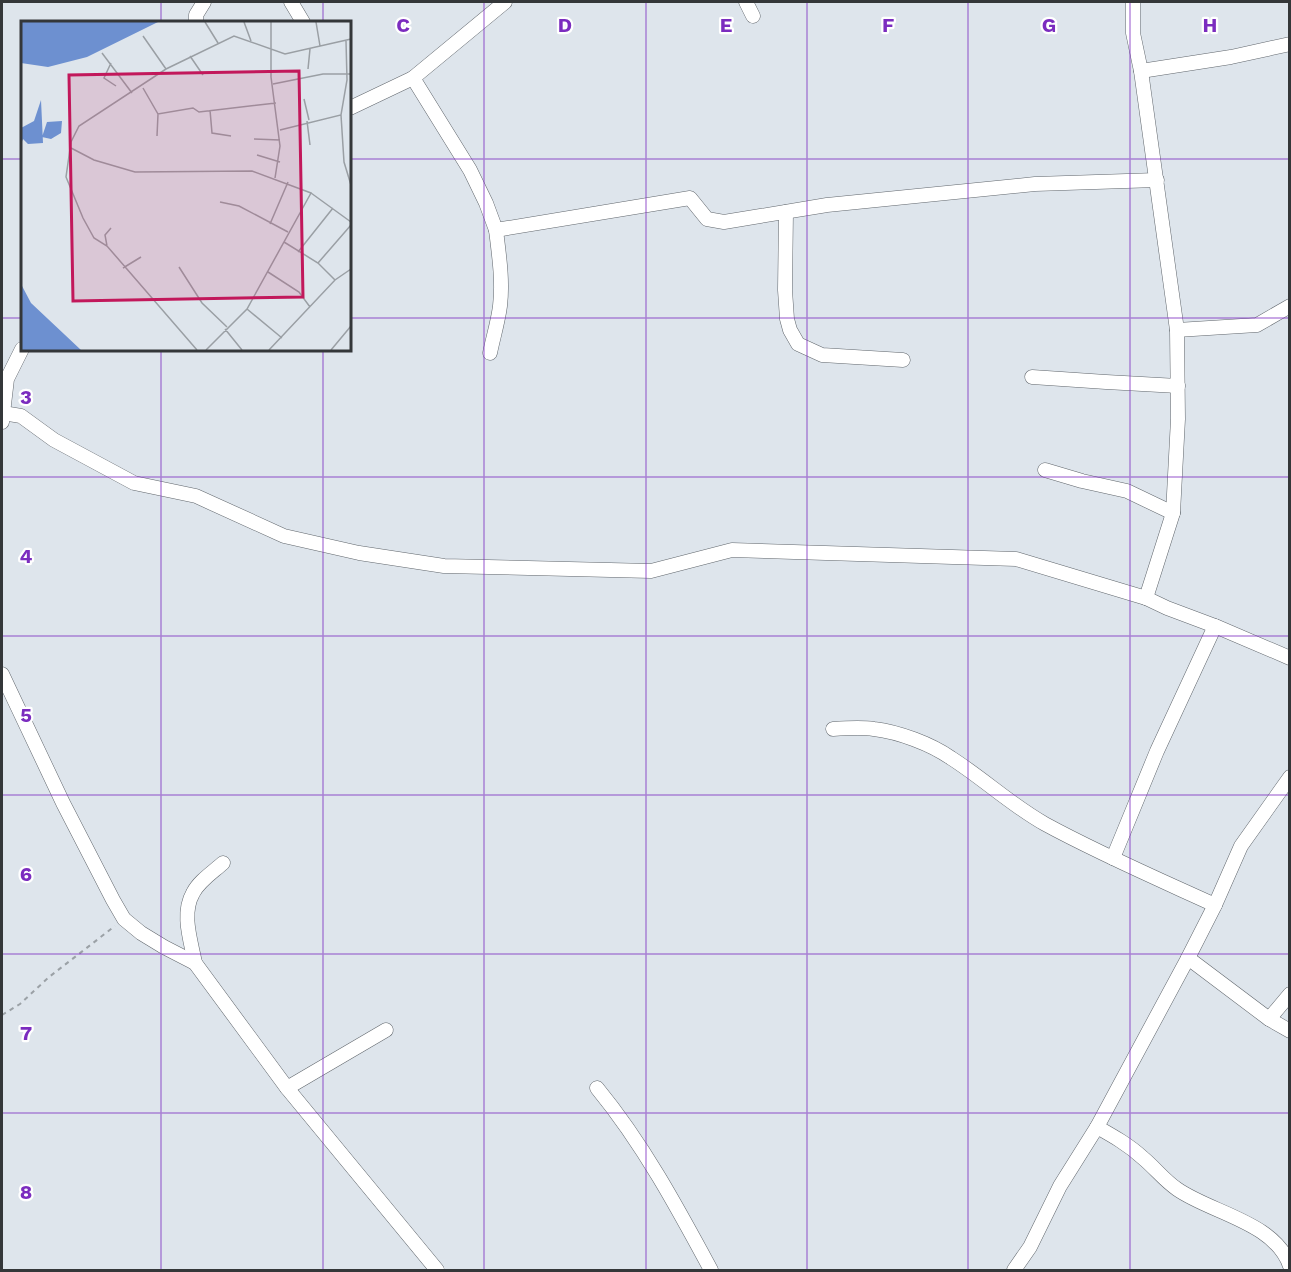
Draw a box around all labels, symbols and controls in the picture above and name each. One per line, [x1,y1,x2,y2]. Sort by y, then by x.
text: C [396,13,410,37]
text: D [558,13,572,37]
text: E [720,13,732,37]
text: F [882,13,894,37]
text: G [1042,13,1056,37]
text: H [1203,13,1217,37]
inset map [21,21,351,351]
text: 3 [20,385,32,409]
text: 4 [20,544,33,568]
text: 5 [20,703,32,727]
text: 6 [20,862,32,886]
text: 7 [20,1021,32,1045]
text: 8 [20,1180,32,1204]

